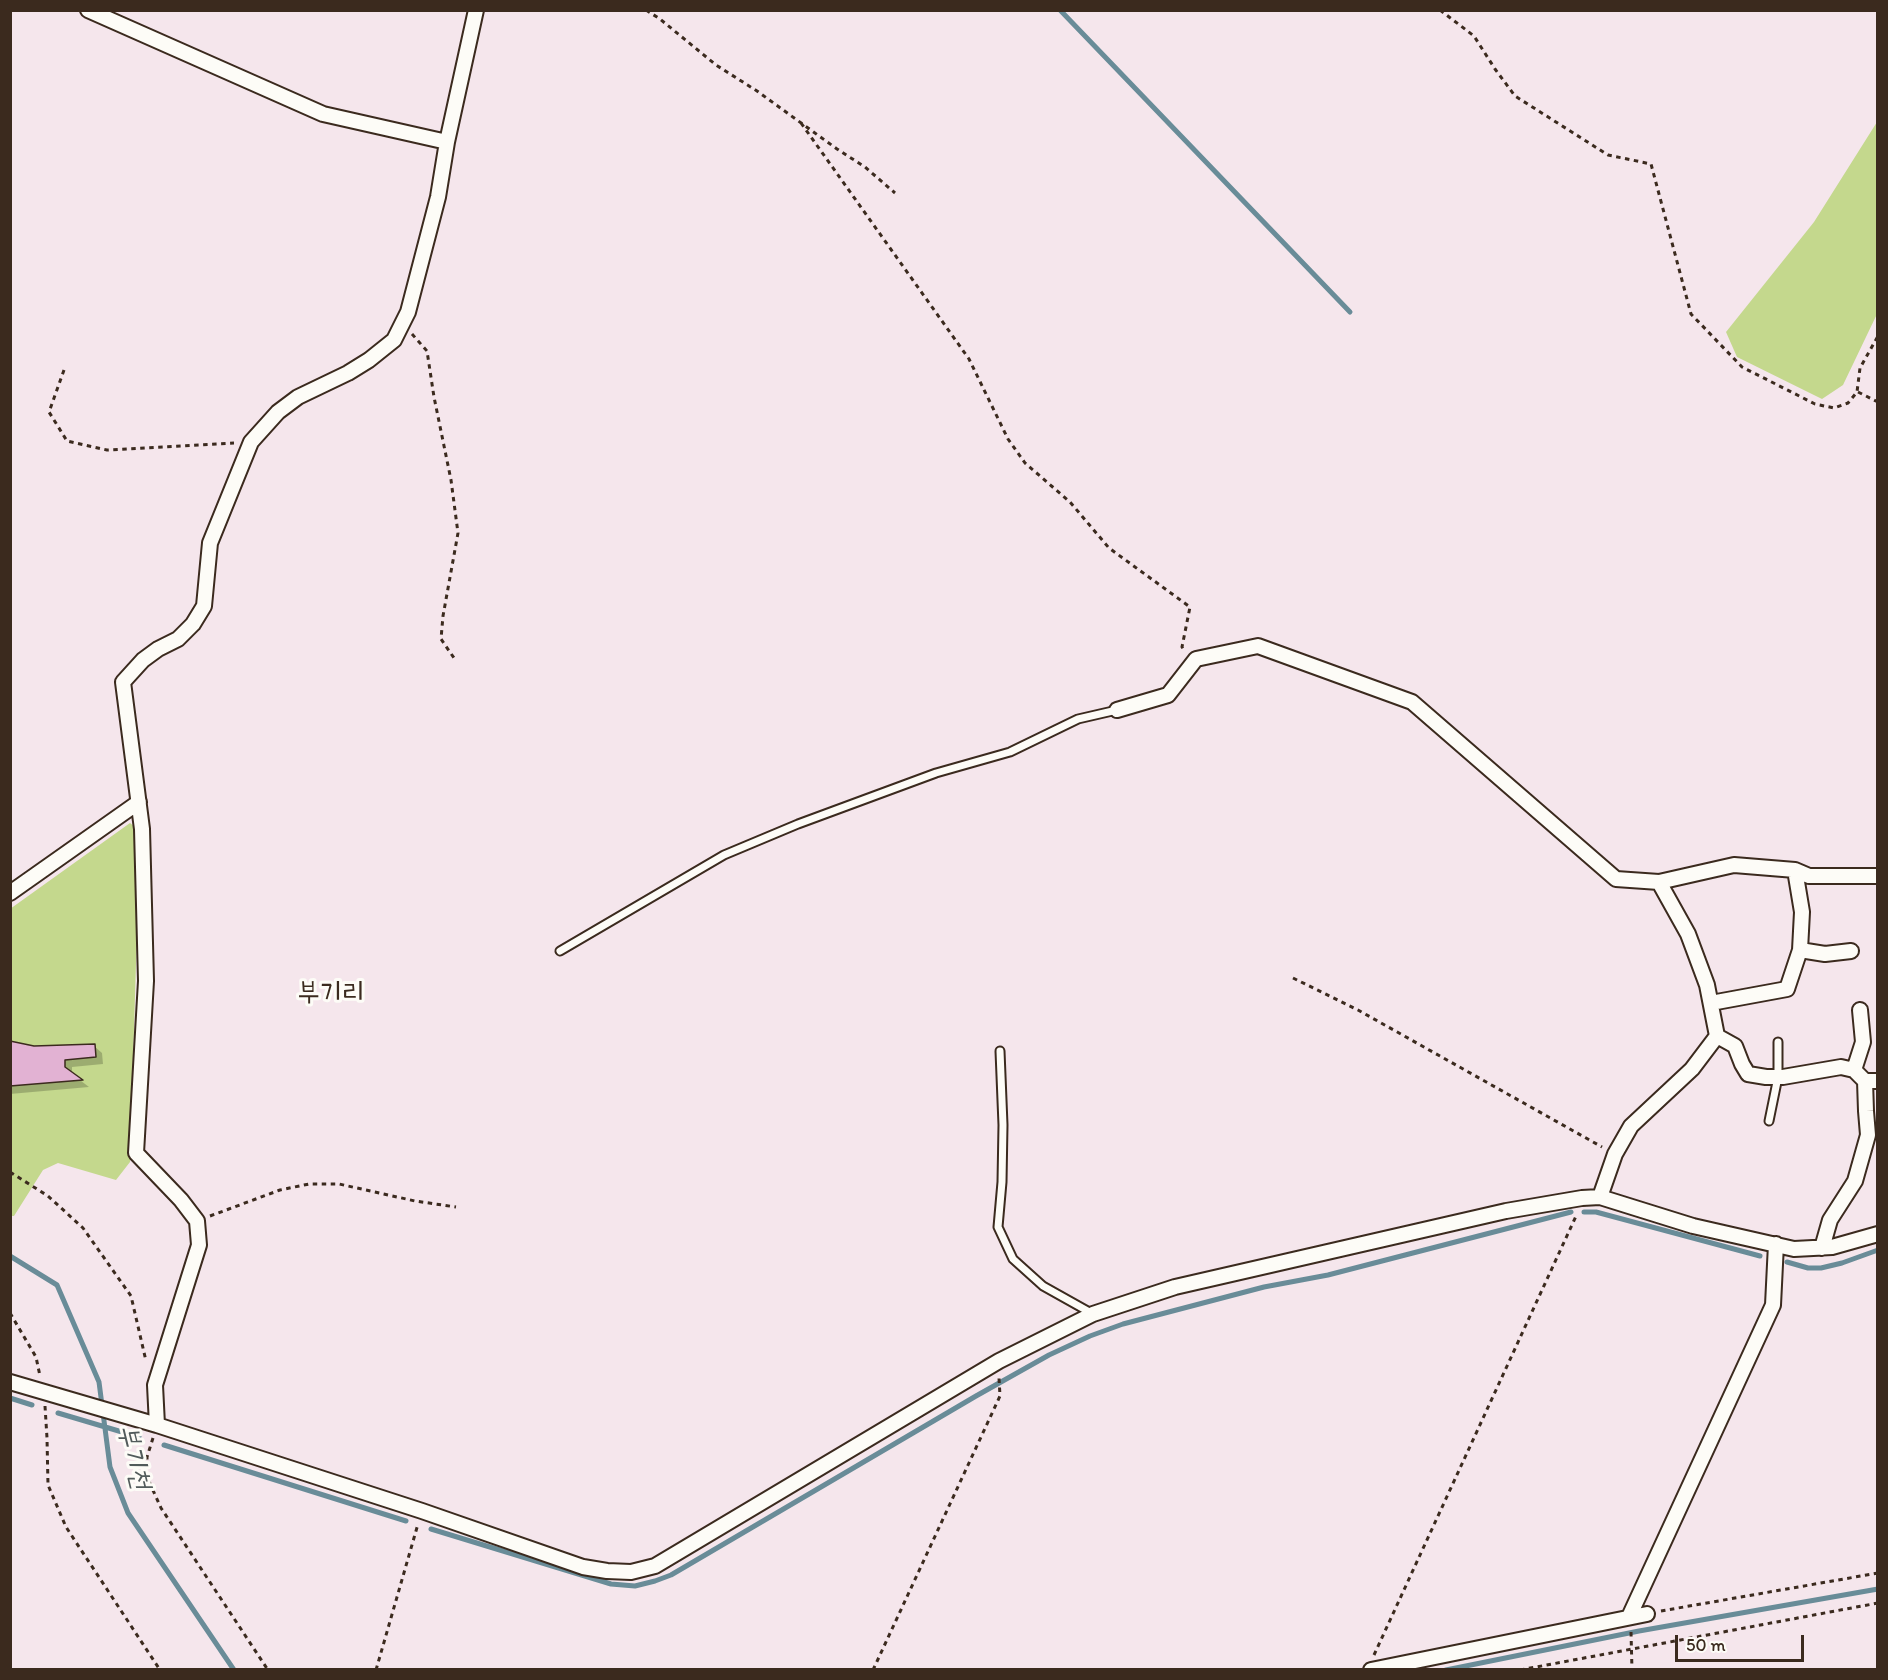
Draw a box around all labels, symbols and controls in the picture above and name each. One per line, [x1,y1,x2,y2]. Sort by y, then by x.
district label: 부기리 [297,977,365,1011]
water label: 부기천 [109,1421,157,1493]
scale bar [1678,1623,1807,1661]
text: 50 m [1686,1634,1726,1656]

